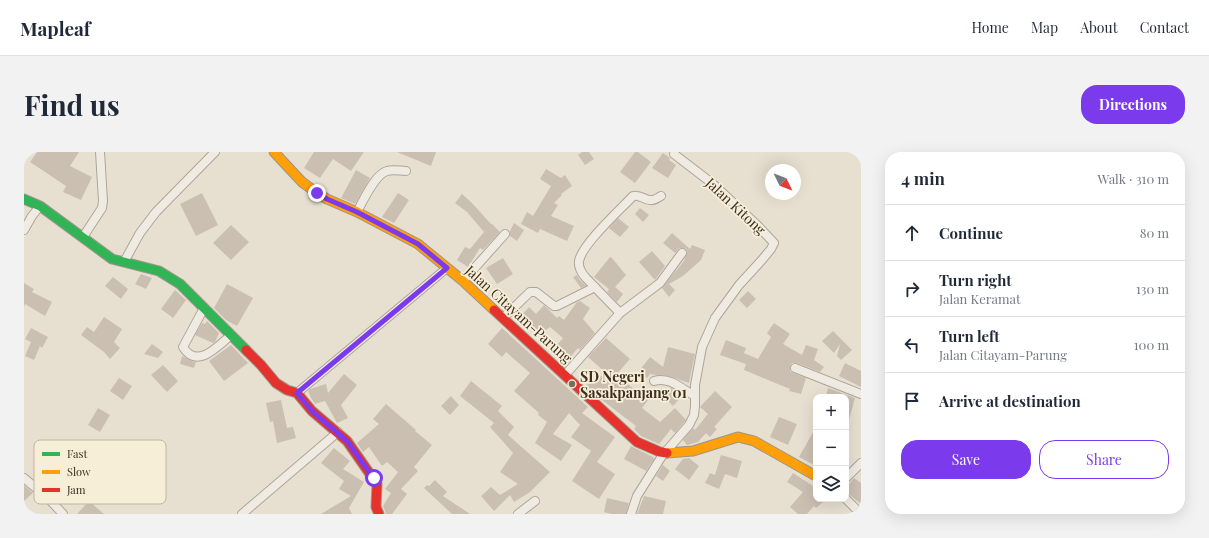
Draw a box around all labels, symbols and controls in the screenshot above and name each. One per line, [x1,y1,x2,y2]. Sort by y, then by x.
text: Mapleaf [20,15,91,41]
text: Home [971,18,1009,37]
text: Map [1031,18,1058,37]
text: About [1080,18,1118,37]
text: Contact [1140,18,1189,37]
button: Directions [1081,85,1185,124]
text: Find us [24,86,120,123]
north arrow [765,164,801,200]
text: 4 min [901,167,945,189]
text: Walk · 310 m [1098,170,1169,187]
street label: Jalan Kitong [701,173,771,239]
route end [308,184,326,202]
icon: ahead [901,222,923,244]
text: Continue [939,223,1003,243]
text: 80 m [1140,224,1169,241]
street label: Jalan Citayam-Parung [461,260,577,368]
text: Turn right [939,270,1012,290]
icon: right [901,278,923,300]
text: 130 m [1136,280,1169,297]
text: Jalan Keramat [939,290,1021,307]
text: Turn left [939,326,1000,346]
icon: left [901,334,923,356]
text: 100 m [1134,336,1169,353]
text: Jalan Citayam-Parung [939,346,1067,363]
place label: SD Negeri Sasakpanjang 01 [580,367,687,402]
marker: SD Negeri Sasakpanjang 01 [567,379,577,389]
icon: arrive [901,390,923,412]
text: Arrive at destination [939,391,1081,411]
map controls [813,394,849,502]
button: + [813,394,849,430]
button: − [813,430,849,466]
legend [34,440,166,504]
button: Save [901,440,1031,479]
button: Share [1039,440,1169,479]
text: Fast [67,446,87,461]
text: Slow [67,464,91,479]
button: layers [813,466,849,502]
route start [365,469,383,487]
text: Jam [66,482,86,497]

